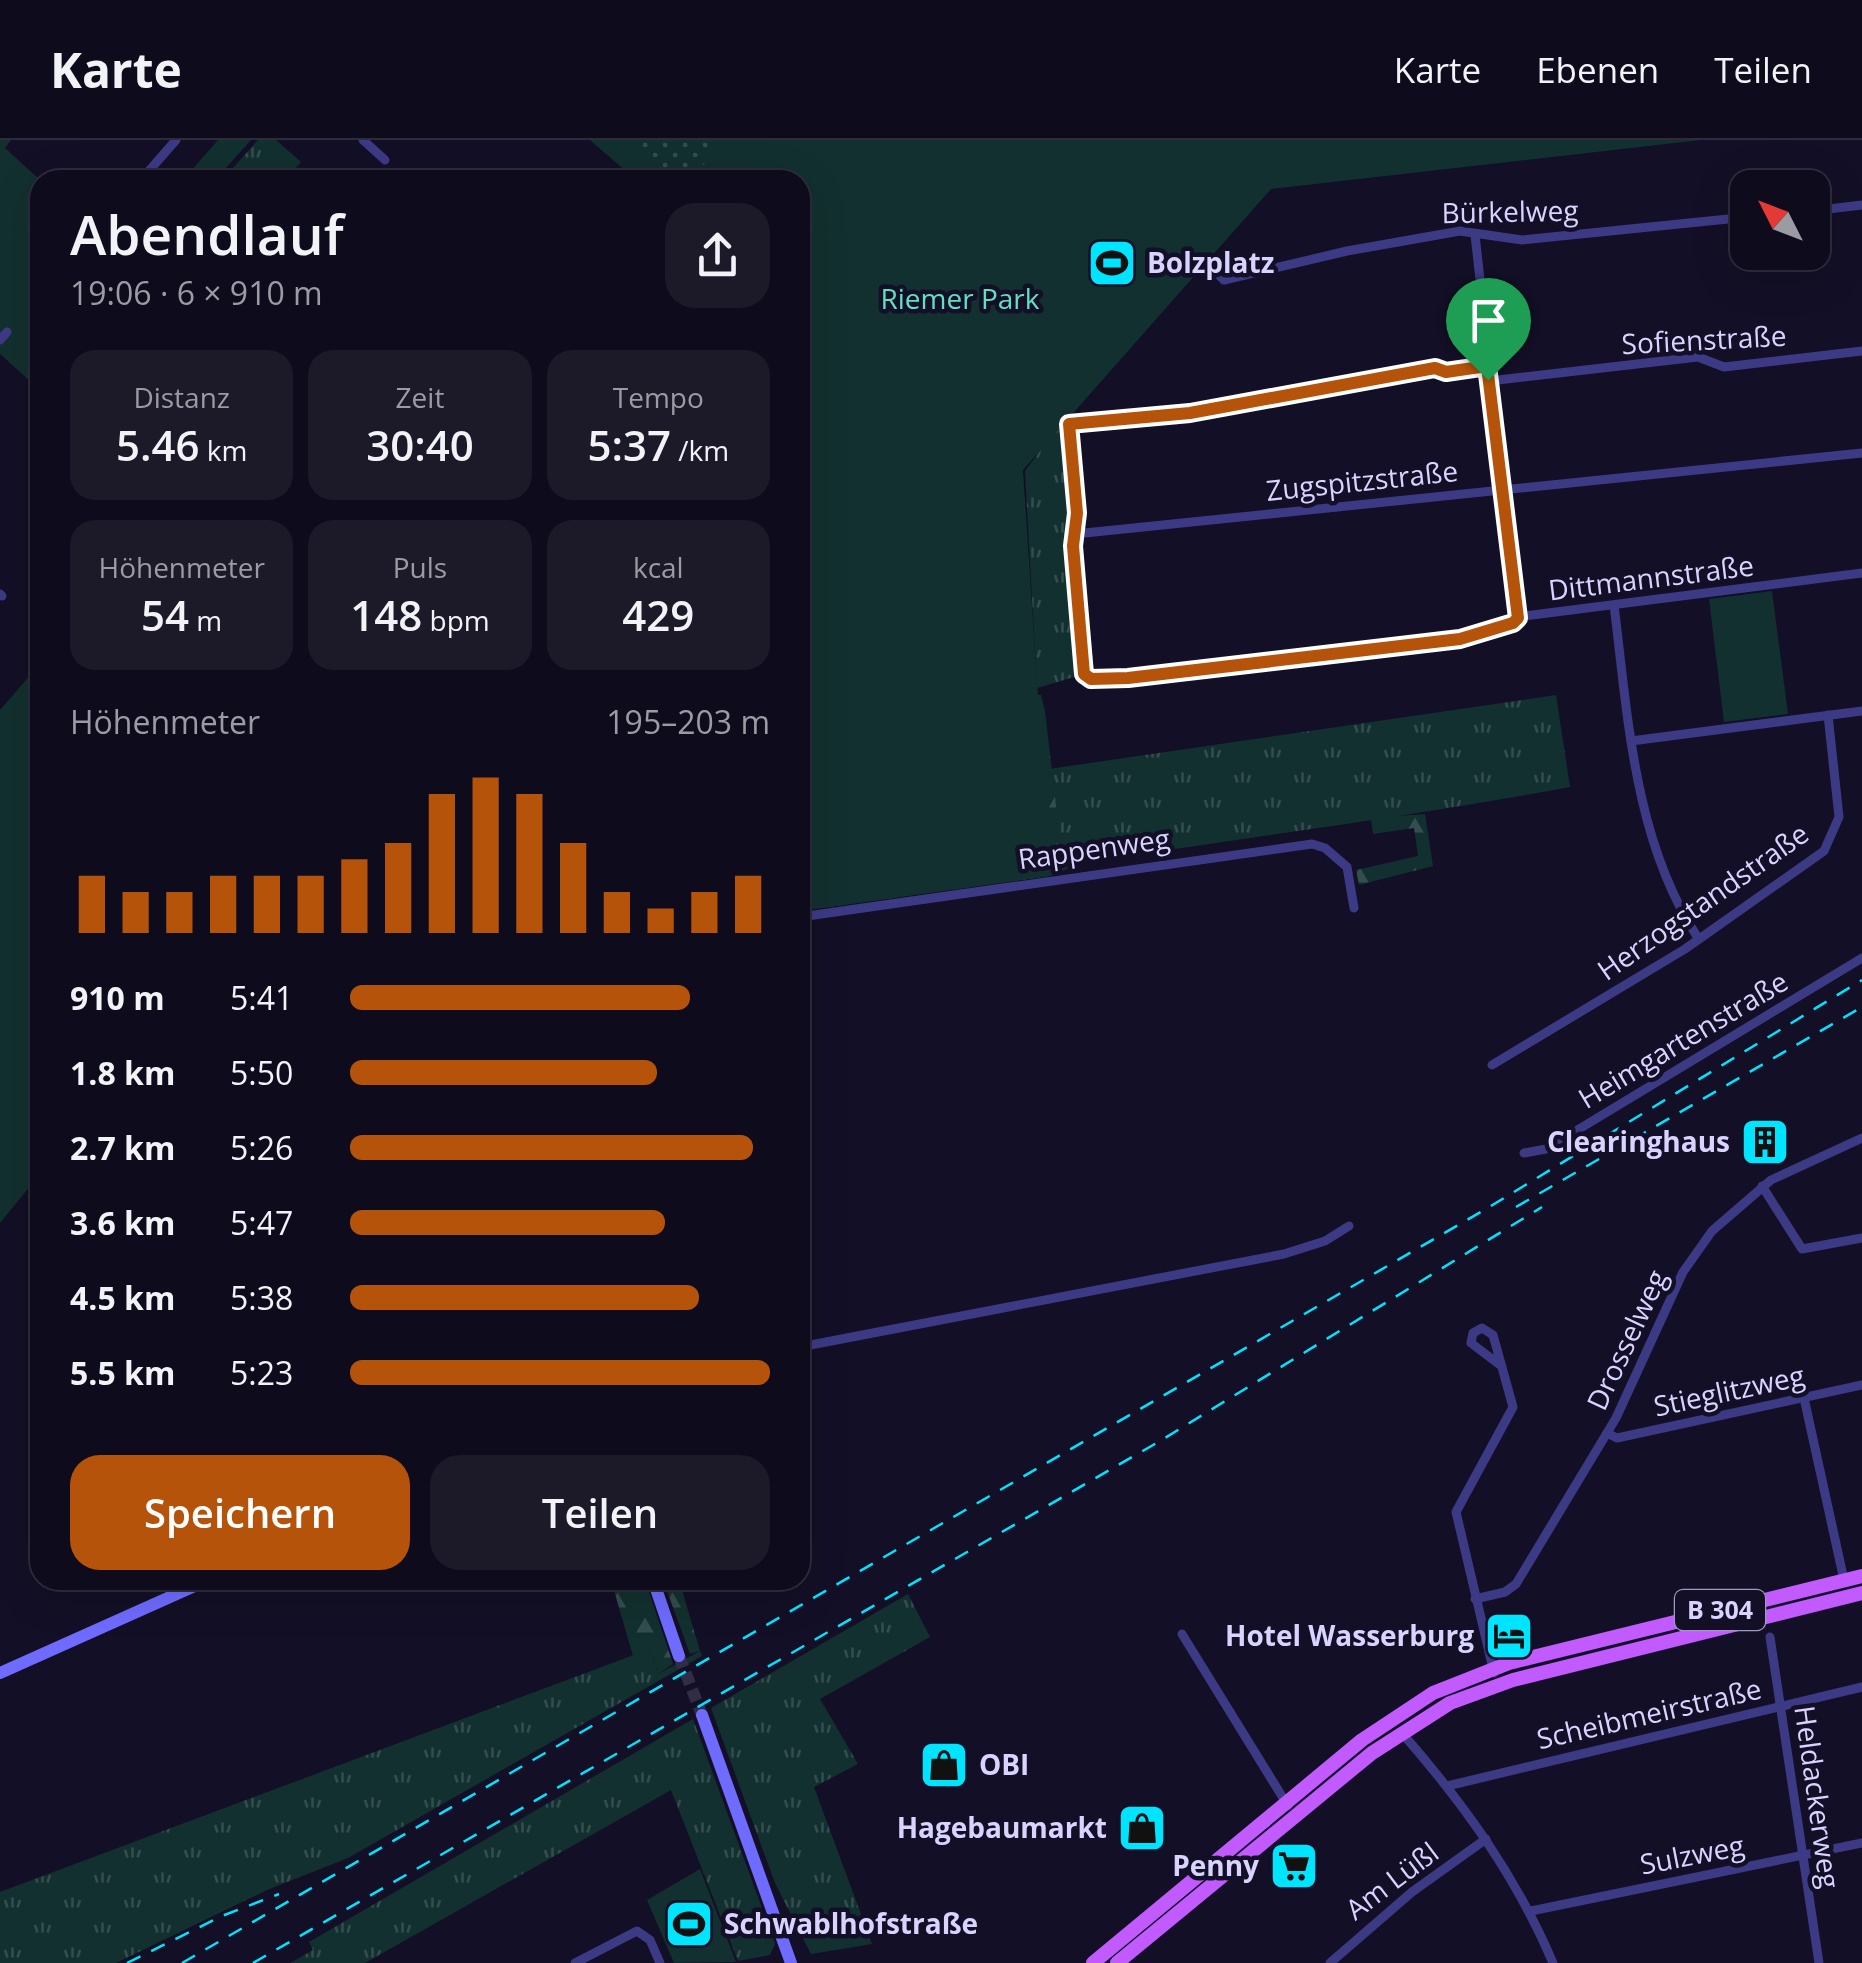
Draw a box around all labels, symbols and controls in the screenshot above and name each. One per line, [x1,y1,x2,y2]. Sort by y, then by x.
text: Karte [50,37,182,102]
text: Karte [1394,46,1481,93]
text: Ebenen [1536,46,1659,93]
text: Teilen [1714,46,1812,93]
north arrow [1730,170,1830,270]
map controls [1730,170,1830,270]
street label: Bürkelweg [1441,191,1579,231]
text: Abendlauf [70,196,344,271]
button: share [665,203,770,308]
sports icon: Bolzplatz [1086,237,1138,289]
place label: Bolzplatz [1147,243,1274,281]
text: 19:06 · 6 × 910 m [70,271,323,314]
pin [1446,278,1531,381]
park label: Riemer Park [881,279,1040,317]
icon: arrive [1461,293,1516,348]
street label: Sofienstraße [1621,316,1787,362]
text: Distanz [133,378,230,416]
text: Zeit [396,378,444,416]
text: Tempo [613,378,704,416]
text: 5.46 [116,416,199,473]
text: 30:40 [366,416,474,473]
text: 5:37 [587,416,671,473]
text: km [199,431,247,469]
text: /km [671,431,729,469]
street label: Zugspitzstraße [1264,451,1460,509]
street label: Dittmannstraße [1546,546,1756,608]
text: Höhenmeter [98,548,265,586]
text: Puls [393,548,447,586]
text: kcal [633,548,684,586]
text: 54 [141,586,189,643]
text: 148 [350,586,422,643]
text: 429 [622,586,694,643]
text: m [189,601,222,639]
text: bpm [422,601,490,639]
text: Höhenmeter [70,700,260,743]
text: 195–203 m [606,700,770,743]
street label: Herzogstandstraße [1589,814,1816,988]
street label: Rappenweg [1016,819,1172,877]
street label: Heimgartenstraße [1571,962,1794,1117]
text: 910 m [70,976,165,1019]
text: 5:41 [230,976,293,1019]
text: 1.8 km [70,1051,175,1094]
text: 5:50 [230,1051,293,1094]
building icon: Clearinghaus [1739,1116,1791,1168]
place label: Clearinghaus [1547,1122,1730,1160]
text: 2.7 km [70,1126,175,1169]
text: 5:26 [230,1126,293,1169]
text: 3.6 km [70,1201,175,1244]
text: 5:47 [230,1201,293,1244]
street label: Drosselweg [1577,1263,1675,1416]
text: 4.5 km [70,1276,175,1319]
text: 5:38 [230,1276,293,1319]
text: 5.5 km [70,1351,175,1394]
text: 5:23 [230,1351,293,1394]
street label: Stieglitzweg [1650,1356,1808,1425]
button: Speichern [70,1455,410,1570]
button: Teilen [430,1455,770,1570]
road number: B 304 [1675,1590,1765,1630]
hotel icon: Hotel Wasserburg [1483,1610,1535,1662]
place label: Hotel Wasserburg [1225,1616,1474,1654]
street label: Scheibmeirstraße [1533,1669,1765,1757]
street label: Heldackerweg [1786,1703,1850,1891]
shop icon: OBI [918,1739,970,1791]
place label: OBI [979,1745,1029,1783]
shop icon: Hagebaumarkt [1116,1802,1168,1854]
place label: Hagebaumarkt [897,1808,1107,1846]
street label: Sulzweg [1636,1825,1747,1883]
street label: Am Lüßl [1337,1833,1446,1928]
supermarket icon: Penny [1268,1840,1320,1892]
place label: Penny [1172,1846,1259,1884]
sports icon: Schwablhofstraße [663,1898,715,1950]
place label: Schwablhofstraße [724,1904,978,1942]

